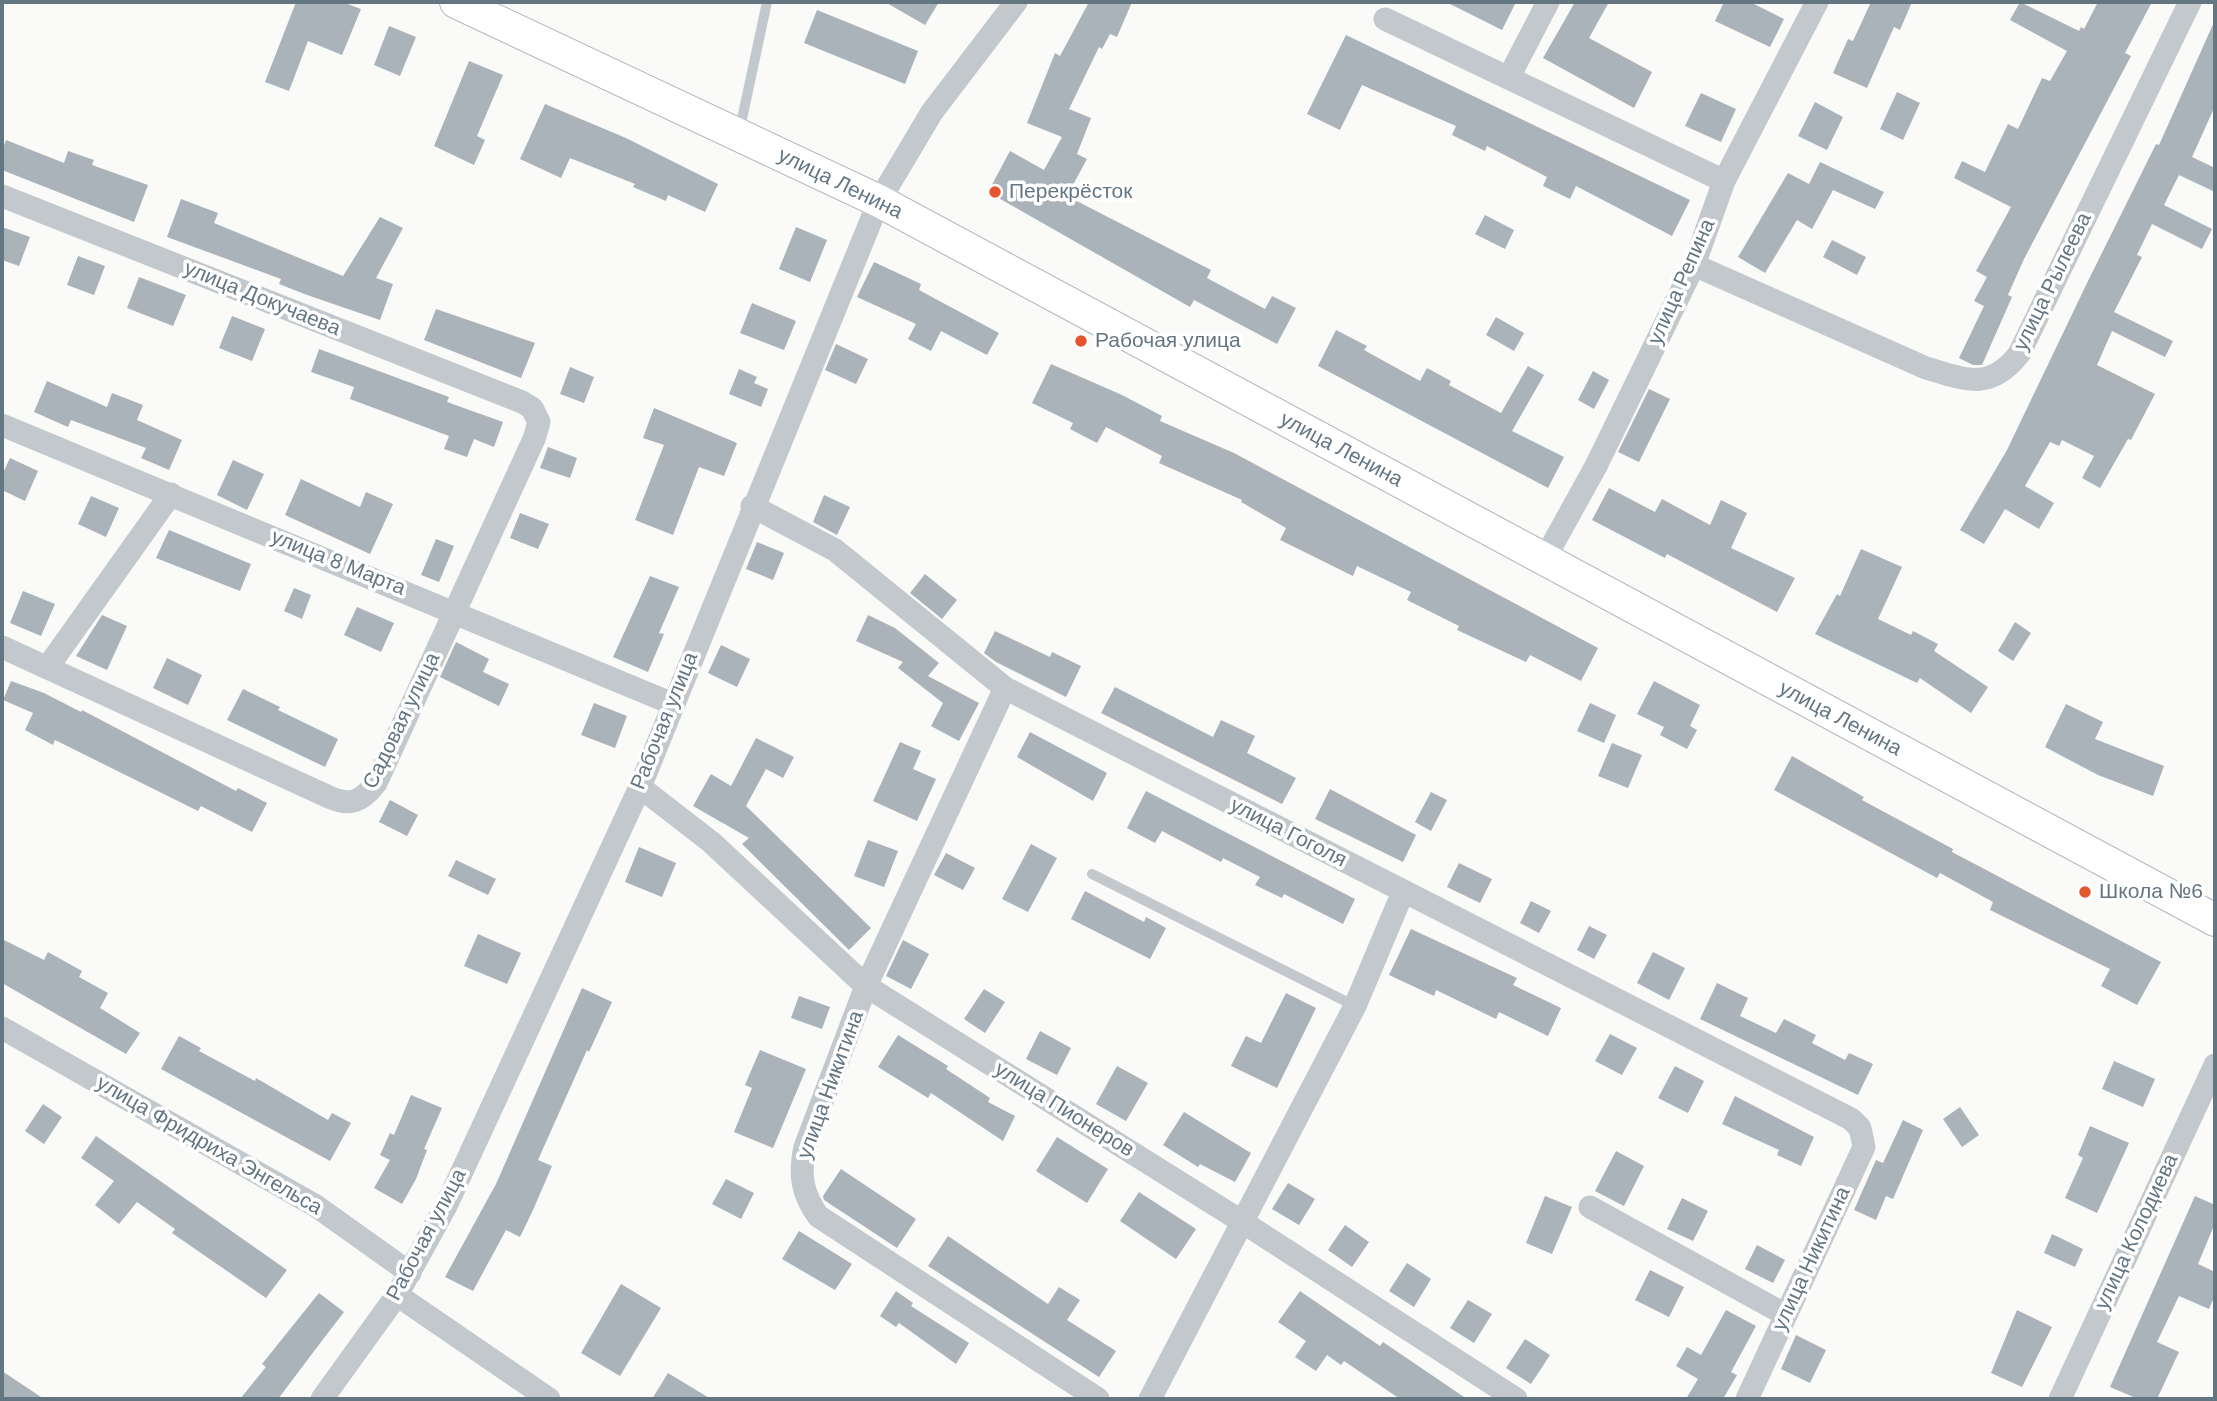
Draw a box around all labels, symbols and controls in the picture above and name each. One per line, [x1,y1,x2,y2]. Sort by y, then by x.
street label: улица Ленина [774,143,906,225]
place label: Перекрёсток [1009,179,1132,205]
marker: Перекрёсток [987,184,1003,200]
street label: улица Рылеева [2009,209,2097,355]
street label: улица Репина [1643,215,1721,349]
street label: улица Докучаева [180,256,344,342]
place label: Рабочая улица [1095,328,1241,354]
marker: Рабочая улица [1073,333,1089,349]
street label: улица Ленина [1275,407,1407,493]
street label: улица 8 Марта [267,525,409,601]
street label: Садовая улица [358,649,446,793]
street label: Рабочая улица [626,649,704,793]
street label: улица Ленина [1774,676,1906,762]
street label: улица Гоголя [1226,793,1350,873]
place label: Школа №6 [2099,879,2203,905]
marker: Школа №6 [2077,884,2093,900]
street label: улица Никитина [792,1007,870,1163]
street label: улица Пионеров [990,1057,1138,1163]
street label: улица Фридриха Энгельса [92,1071,326,1221]
street label: улица Колодиева [2090,1150,2184,1314]
street label: Рабочая улица [382,1165,472,1305]
street label: улица Никитина [1768,1183,1856,1335]

